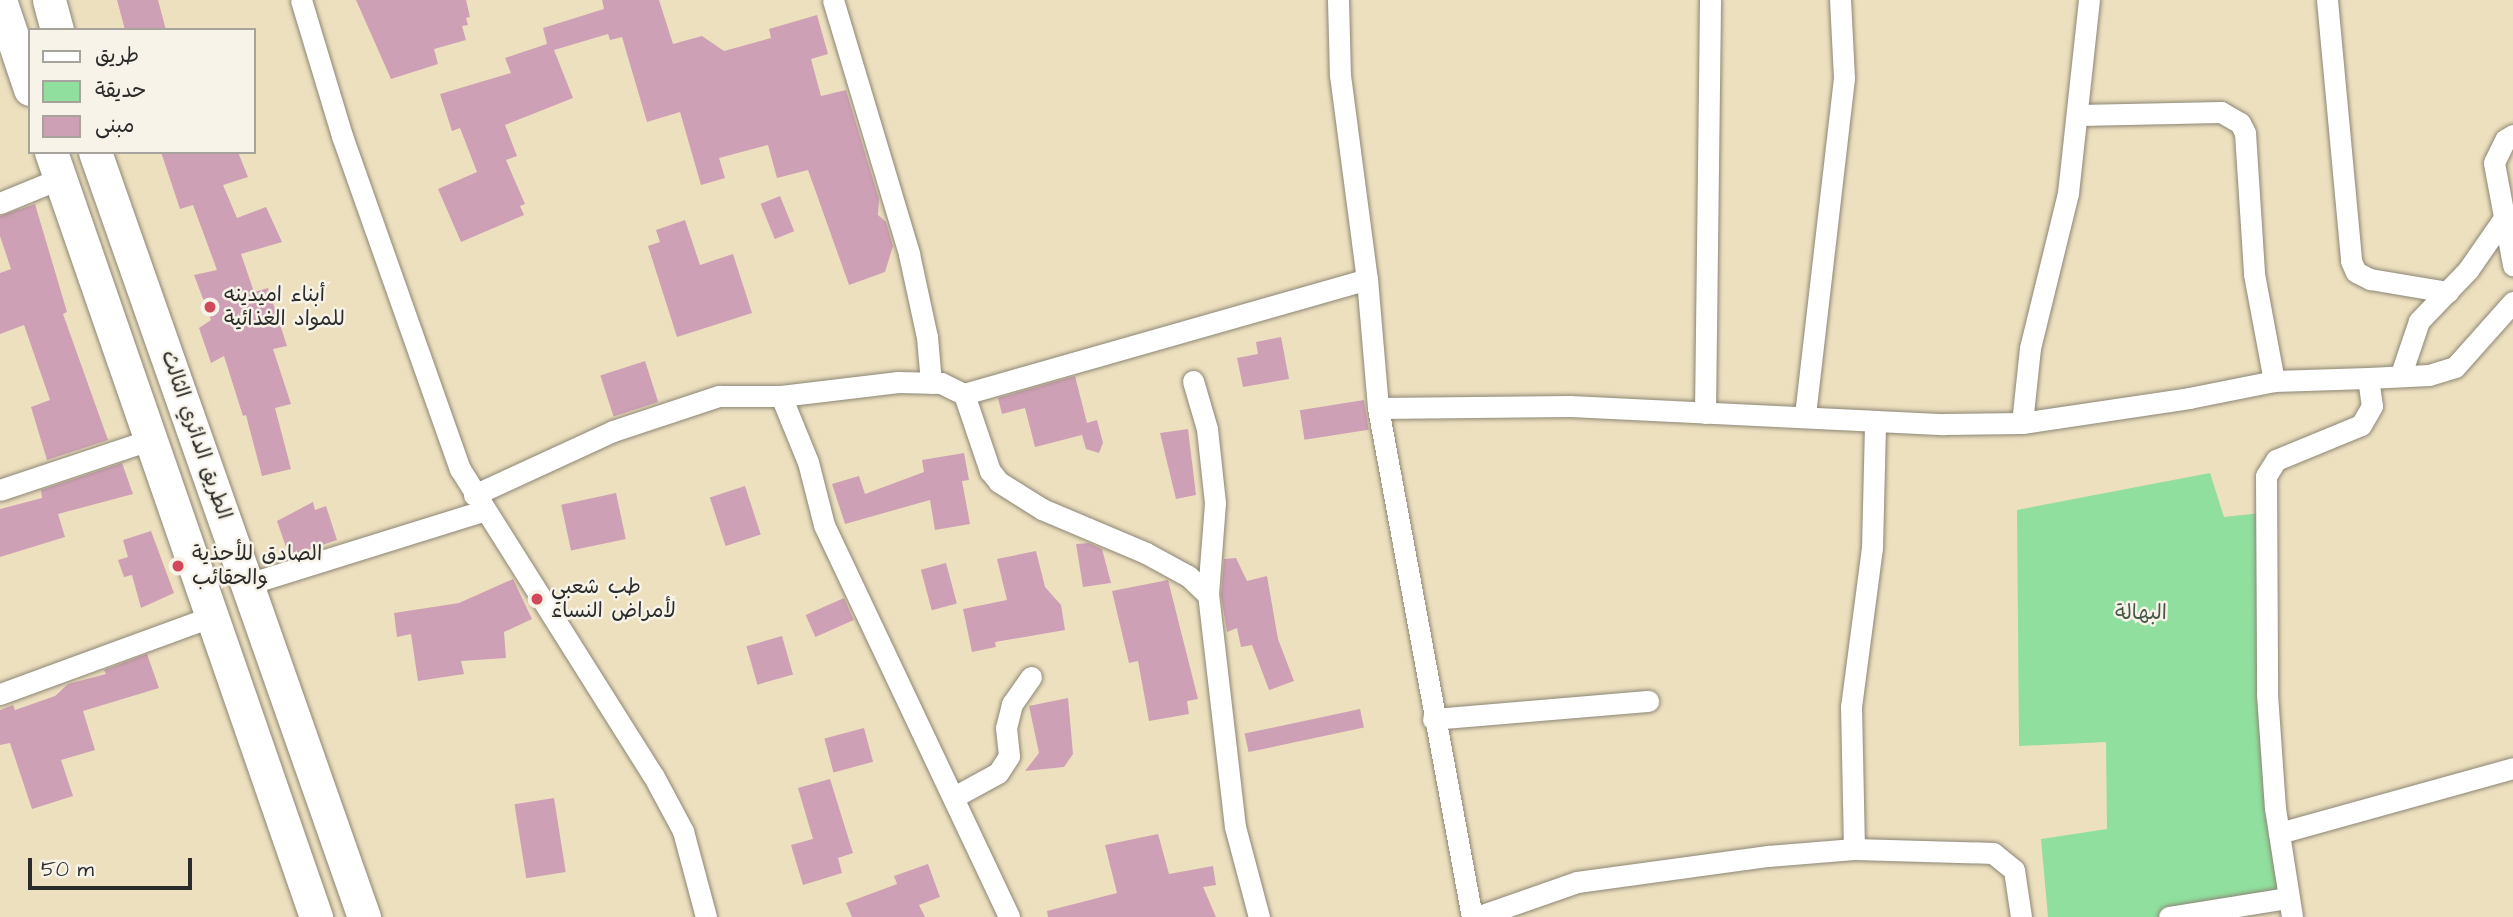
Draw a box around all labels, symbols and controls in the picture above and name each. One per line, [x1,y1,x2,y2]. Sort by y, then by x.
legend [28,28,256,154]
text: طريق [95,41,139,70]
text: حديقة [95,76,146,105]
text: مبنى [95,111,134,140]
place label: أبناء اميدينه للمواد الغذائية [224,282,345,332]
marker: أبناء اميدينه للمواد الغذائية [202,299,218,315]
street label: الطريق الدائري الثالث [155,347,237,523]
place label: الصادق للأحذية والحقائب [192,541,322,591]
marker: الصادق للأحذية والحقائب [170,558,186,574]
place label: طب شعبي لأمراض النساء [551,574,676,624]
marker: طب شعبي لأمراض النساء [529,591,545,607]
park label: البهالة [2115,600,2167,626]
scale bar [32,844,196,888]
text: 50 m [41,855,94,884]

